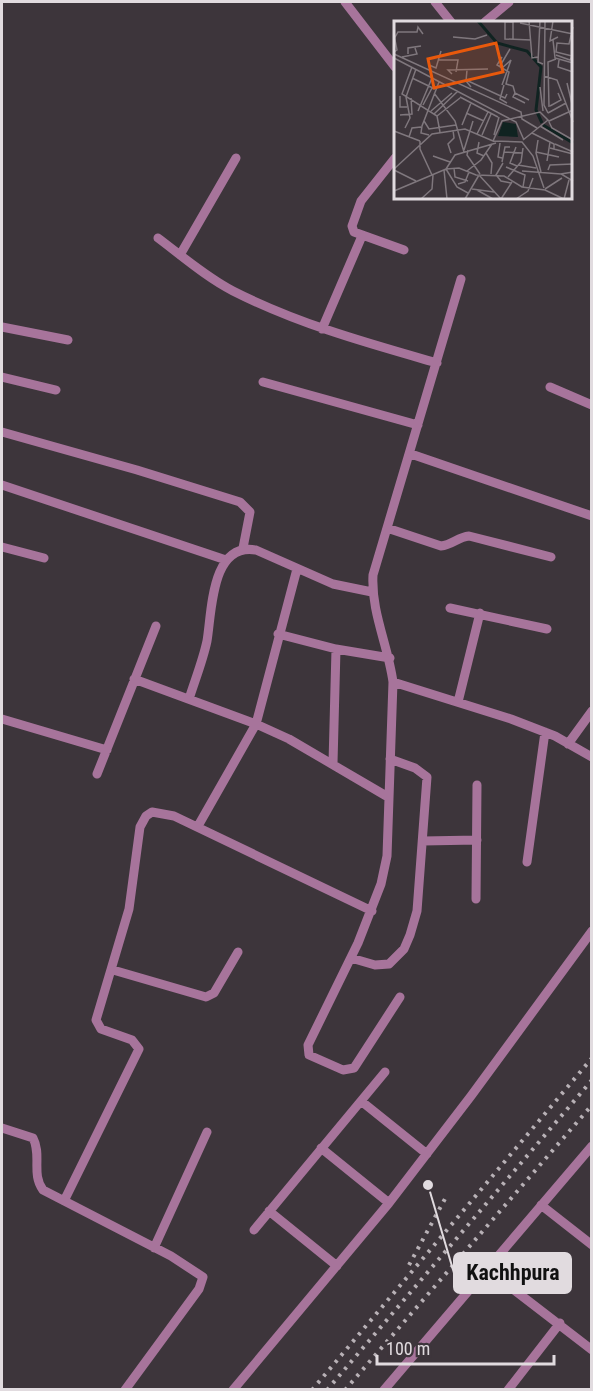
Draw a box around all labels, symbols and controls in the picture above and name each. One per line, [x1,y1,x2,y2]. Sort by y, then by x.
inset map [394,21,572,200]
callout: Kachhpura [454,1253,571,1293]
text: Kachhpura [466,1260,560,1285]
scale bar [377,1328,554,1366]
text: 100 m [386,1338,430,1359]

